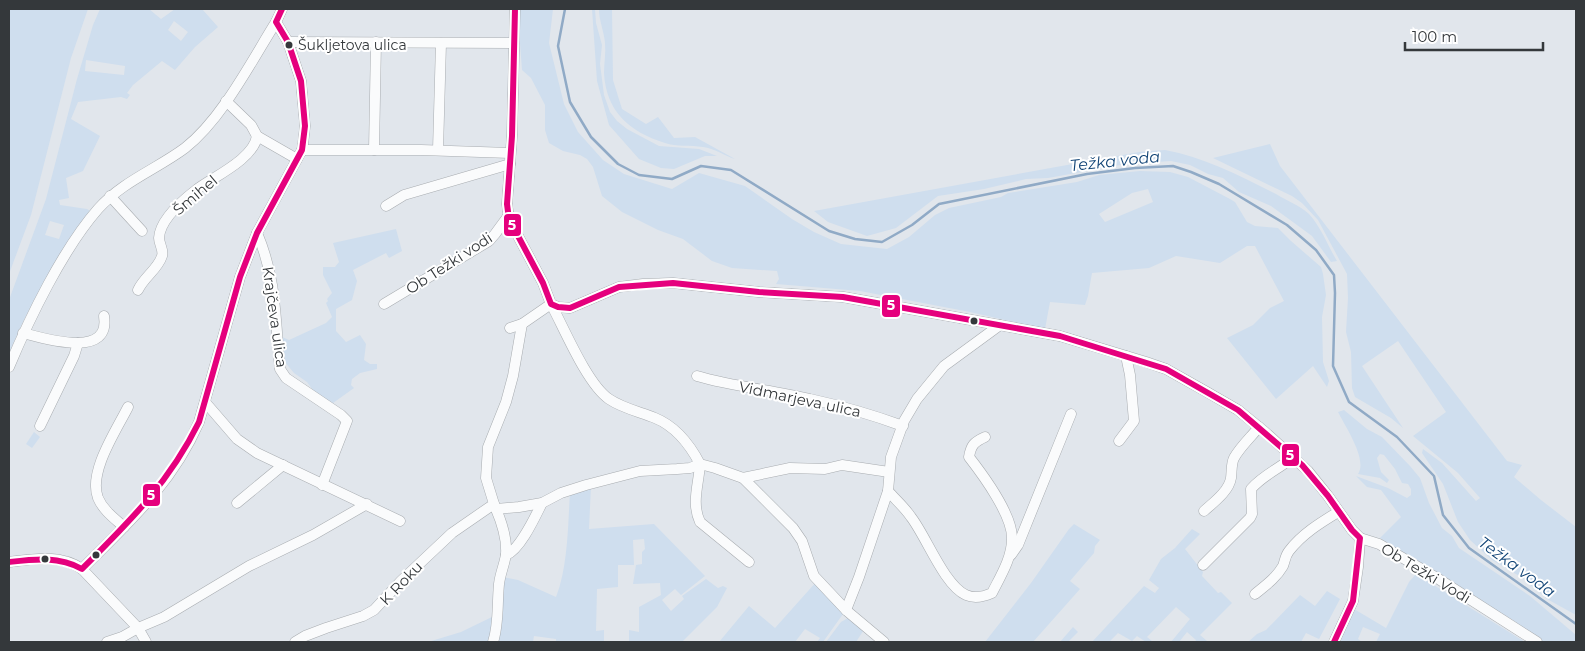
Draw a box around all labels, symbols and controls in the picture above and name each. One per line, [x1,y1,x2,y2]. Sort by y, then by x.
scale bar [1405,20,1542,52]
text: 100 m [1412,27,1457,46]
place label: Šukljetova ulica [298,36,407,54]
marker: Šukljetova ulica [284,40,294,50]
water label: Težka voda [1069,147,1161,175]
street label: Šmihel [169,171,221,219]
line badge: 5 [503,213,522,237]
text: 5 [508,216,516,234]
street label: Ob Težki vodi [402,228,496,298]
street label: Krajčeva ulica [258,265,292,369]
line badge: 5 [881,294,901,318]
text: 5 [887,296,895,314]
unlabelled marker [969,316,979,326]
street label: Vidmarjeva ulica [737,377,863,421]
line badge: 5 [1281,443,1300,467]
text: 5 [1286,446,1294,464]
line badge: 5 [142,483,161,507]
text: 5 [147,486,155,504]
water label: Težka voda [1475,533,1559,601]
street label: Ob Težki Vodi [1378,539,1474,607]
unlabelled marker [91,550,101,560]
unlabelled marker [40,554,50,564]
street label: K Roku [375,557,427,609]

